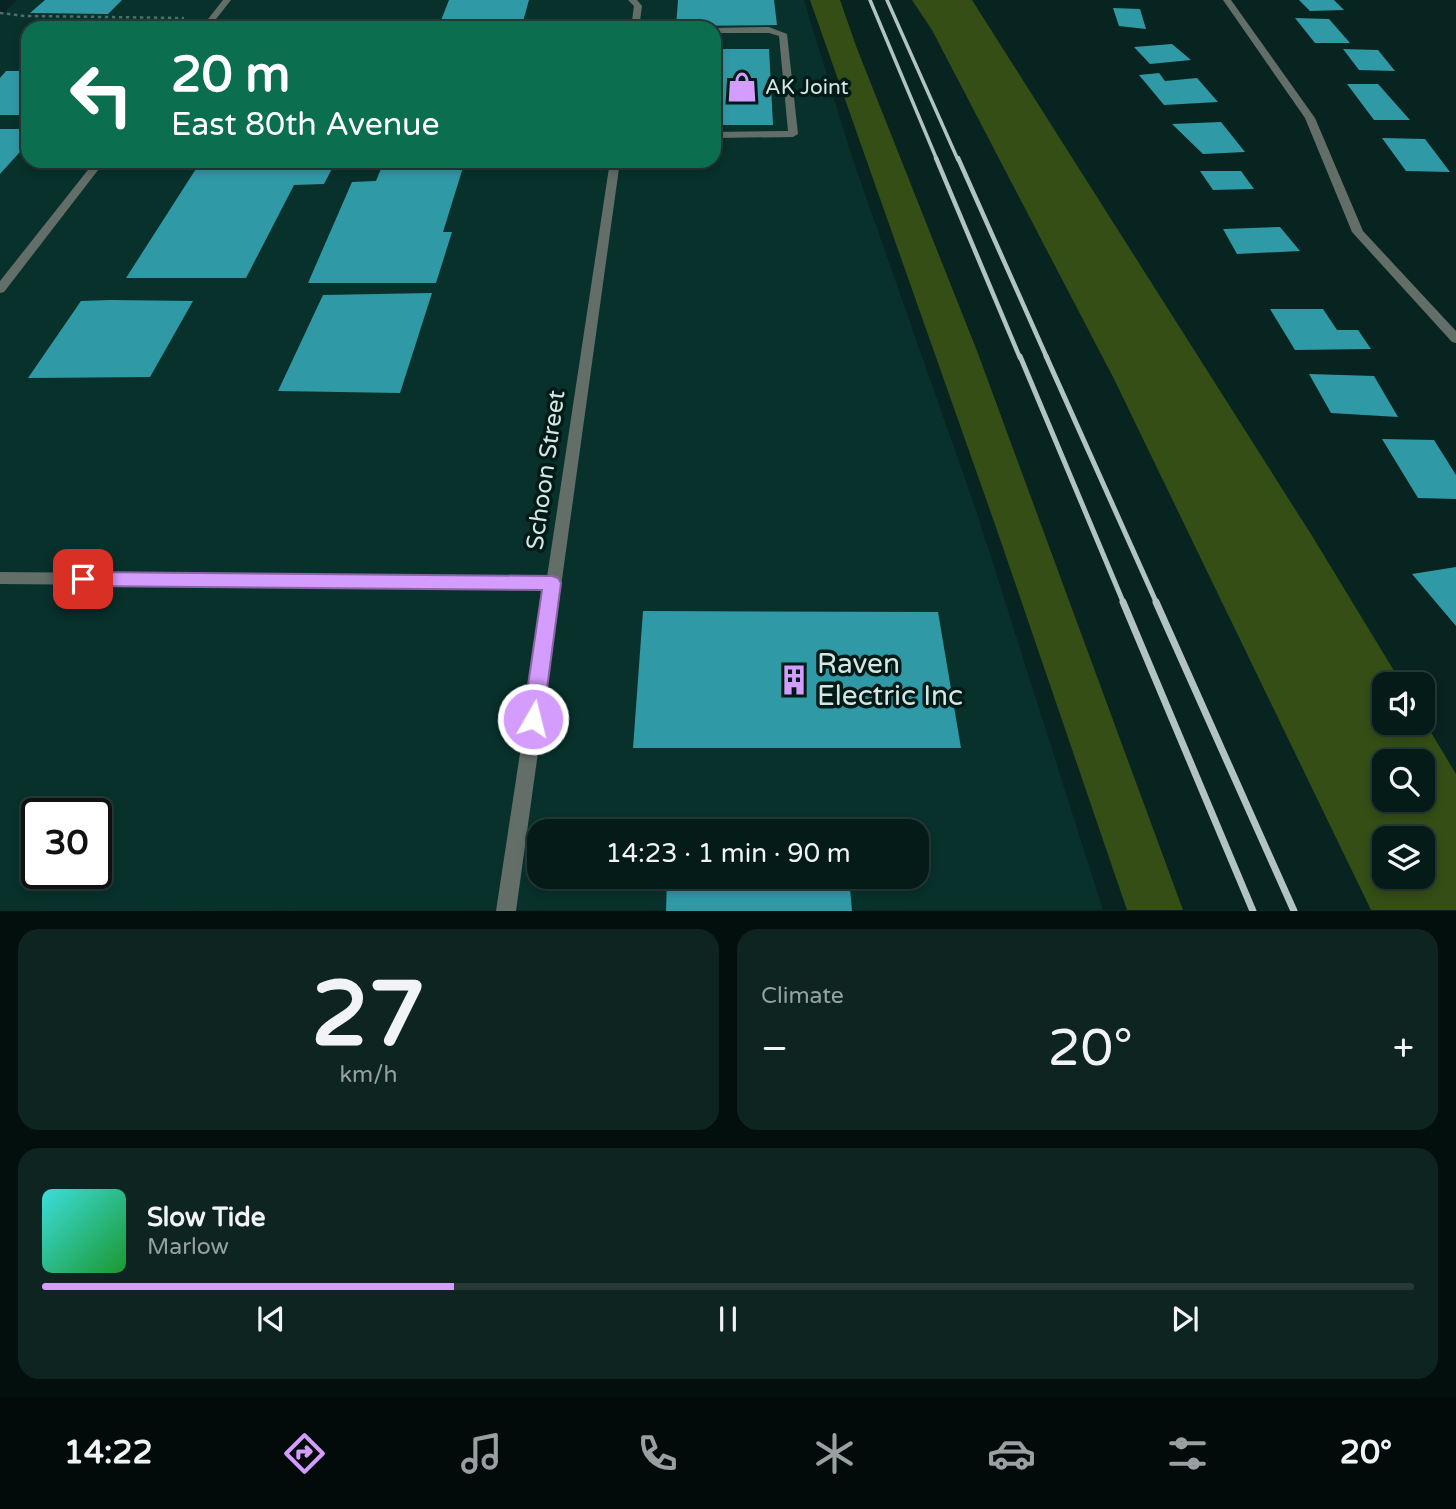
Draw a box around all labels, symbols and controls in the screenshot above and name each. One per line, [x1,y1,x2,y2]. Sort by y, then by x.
text: 20 m [171,46,290,105]
icon: left [56,49,147,140]
shop icon: AK Joint [725,70,759,104]
place label: AK Joint [765,75,849,100]
text: East 80th Avenue [171,106,440,144]
street label: Schoon Street [520,388,572,552]
pin [53,549,113,609]
icon: arrive [64,560,102,598]
place label: Raven Electric Inc [817,647,963,713]
building icon: Raven Electric Inc [777,663,811,697]
map controls [1372,672,1435,889]
button: sound [1372,672,1435,735]
position arrow [496,682,570,756]
button: search [1372,749,1435,812]
speed limit sign: 30 [21,798,112,889]
button: layers [1372,826,1435,889]
text: 14:23 · 1 min · 90 m [605,838,851,869]
text: 27 [311,960,426,1070]
text: Climate [761,982,844,1010]
text: 20° [1048,1017,1133,1080]
text: − [761,1026,788,1072]
text: + [1393,1026,1414,1072]
text: km/h [340,1061,397,1089]
text: Slow Tide [147,1202,265,1233]
text: Marlow [147,1233,229,1261]
icon: previous [252,1300,290,1338]
icon: pause [709,1300,747,1338]
icon: next [1166,1300,1204,1338]
icon: directions [280,1429,329,1478]
icon: music [457,1429,506,1478]
icon: phone [633,1429,682,1478]
icon: climate [810,1429,859,1478]
icon: car [987,1429,1036,1478]
icon: filters [1163,1429,1212,1478]
text: 14:22 [64,1434,153,1472]
text: 20° [1340,1434,1392,1472]

